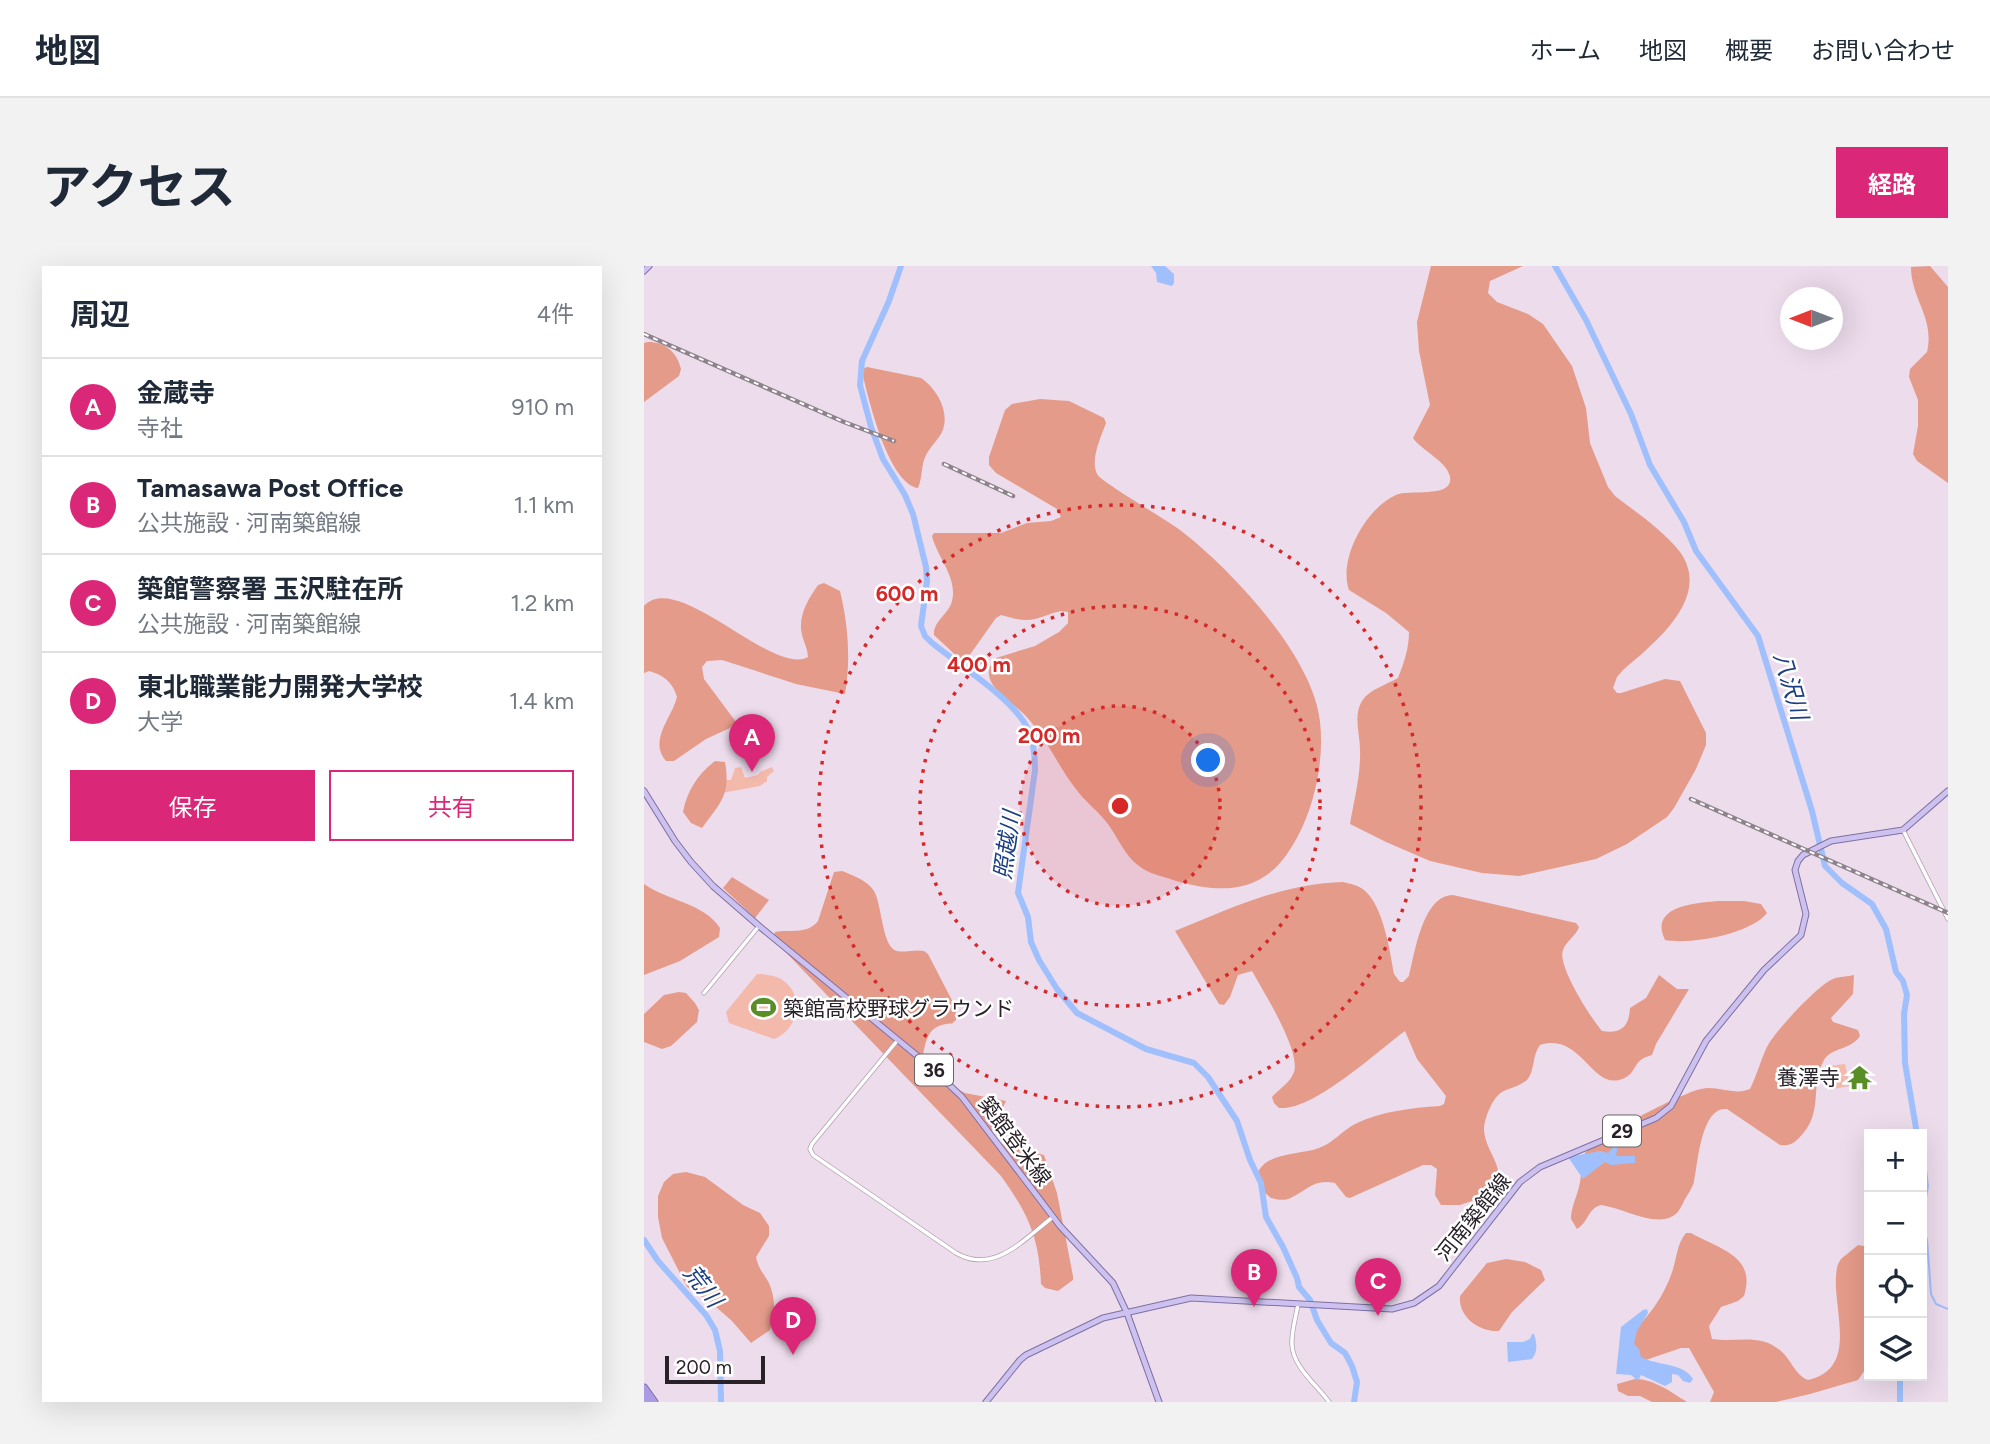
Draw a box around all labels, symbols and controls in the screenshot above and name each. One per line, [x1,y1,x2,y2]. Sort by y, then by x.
text: 地図 [35,31,101,70]
text: ホーム [1530,36,1601,65]
text: 地図 [1639,36,1687,65]
text: 概要 [1725,36,1773,65]
text: お問い合わせ [1811,36,1955,65]
button: 経路 [1836,147,1948,218]
text: アクセス [42,157,236,216]
north arrow [1780,287,1843,350]
text: 周辺 [70,296,130,333]
text: 4件 [537,300,574,328]
text: 金蔵寺 [137,377,215,409]
text: A [85,393,101,421]
text: 910 m [511,393,574,421]
text: 寺社 [137,414,183,442]
text: Tamasawa Post Office [137,472,403,504]
text: B [86,491,100,519]
text: 1.1 km [514,491,574,519]
text: 公共施設 · 河南築館線 [137,509,361,537]
text: 築館警察署 玉沢駐在所 [137,573,403,605]
text: 600 m [876,581,938,606]
text: C [85,589,101,617]
text: 1.2 km [510,589,574,617]
text: 公共施設 · 河南築館線 [137,610,361,638]
water label: 八沢川 [1768,649,1815,726]
text: 400 m [947,652,1011,677]
text: 東北職業能力開発大学校 [137,671,423,703]
text: D [85,687,101,715]
text: 1.4 km [509,687,574,715]
text: 大学 [137,708,183,736]
pin: A [729,714,775,772]
text: 200 m [1018,723,1080,748]
your location [1191,743,1225,777]
button: 保存 [70,770,315,841]
button: 共有 [329,770,574,841]
centre of rings [1108,794,1132,818]
water label: 照越川 [988,806,1026,881]
sports icon: 築館高校野球グラウンド [749,994,777,1022]
place label: 築館高校野球グラウンド [783,996,1014,1021]
road number: 36 [915,1055,953,1086]
temple icon: 養澤寺 [1846,1063,1874,1091]
place label: 養澤寺 [1777,1065,1840,1090]
street label: 築館登米線 [973,1092,1057,1190]
road number: 29 [1603,1116,1641,1146]
map controls [1864,1129,1927,1381]
button: + [1864,1129,1927,1192]
street label: 河南築館線 [1430,1168,1516,1266]
button: − [1864,1192,1927,1255]
pin: B [1231,1249,1277,1307]
button: locate [1864,1255,1927,1318]
pin: C [1355,1258,1401,1316]
water label: 荒川 [678,1259,730,1315]
pin: D [770,1297,816,1355]
button: layers [1864,1318,1927,1381]
scale bar [665,1353,765,1385]
text: 200 m [676,1356,732,1379]

